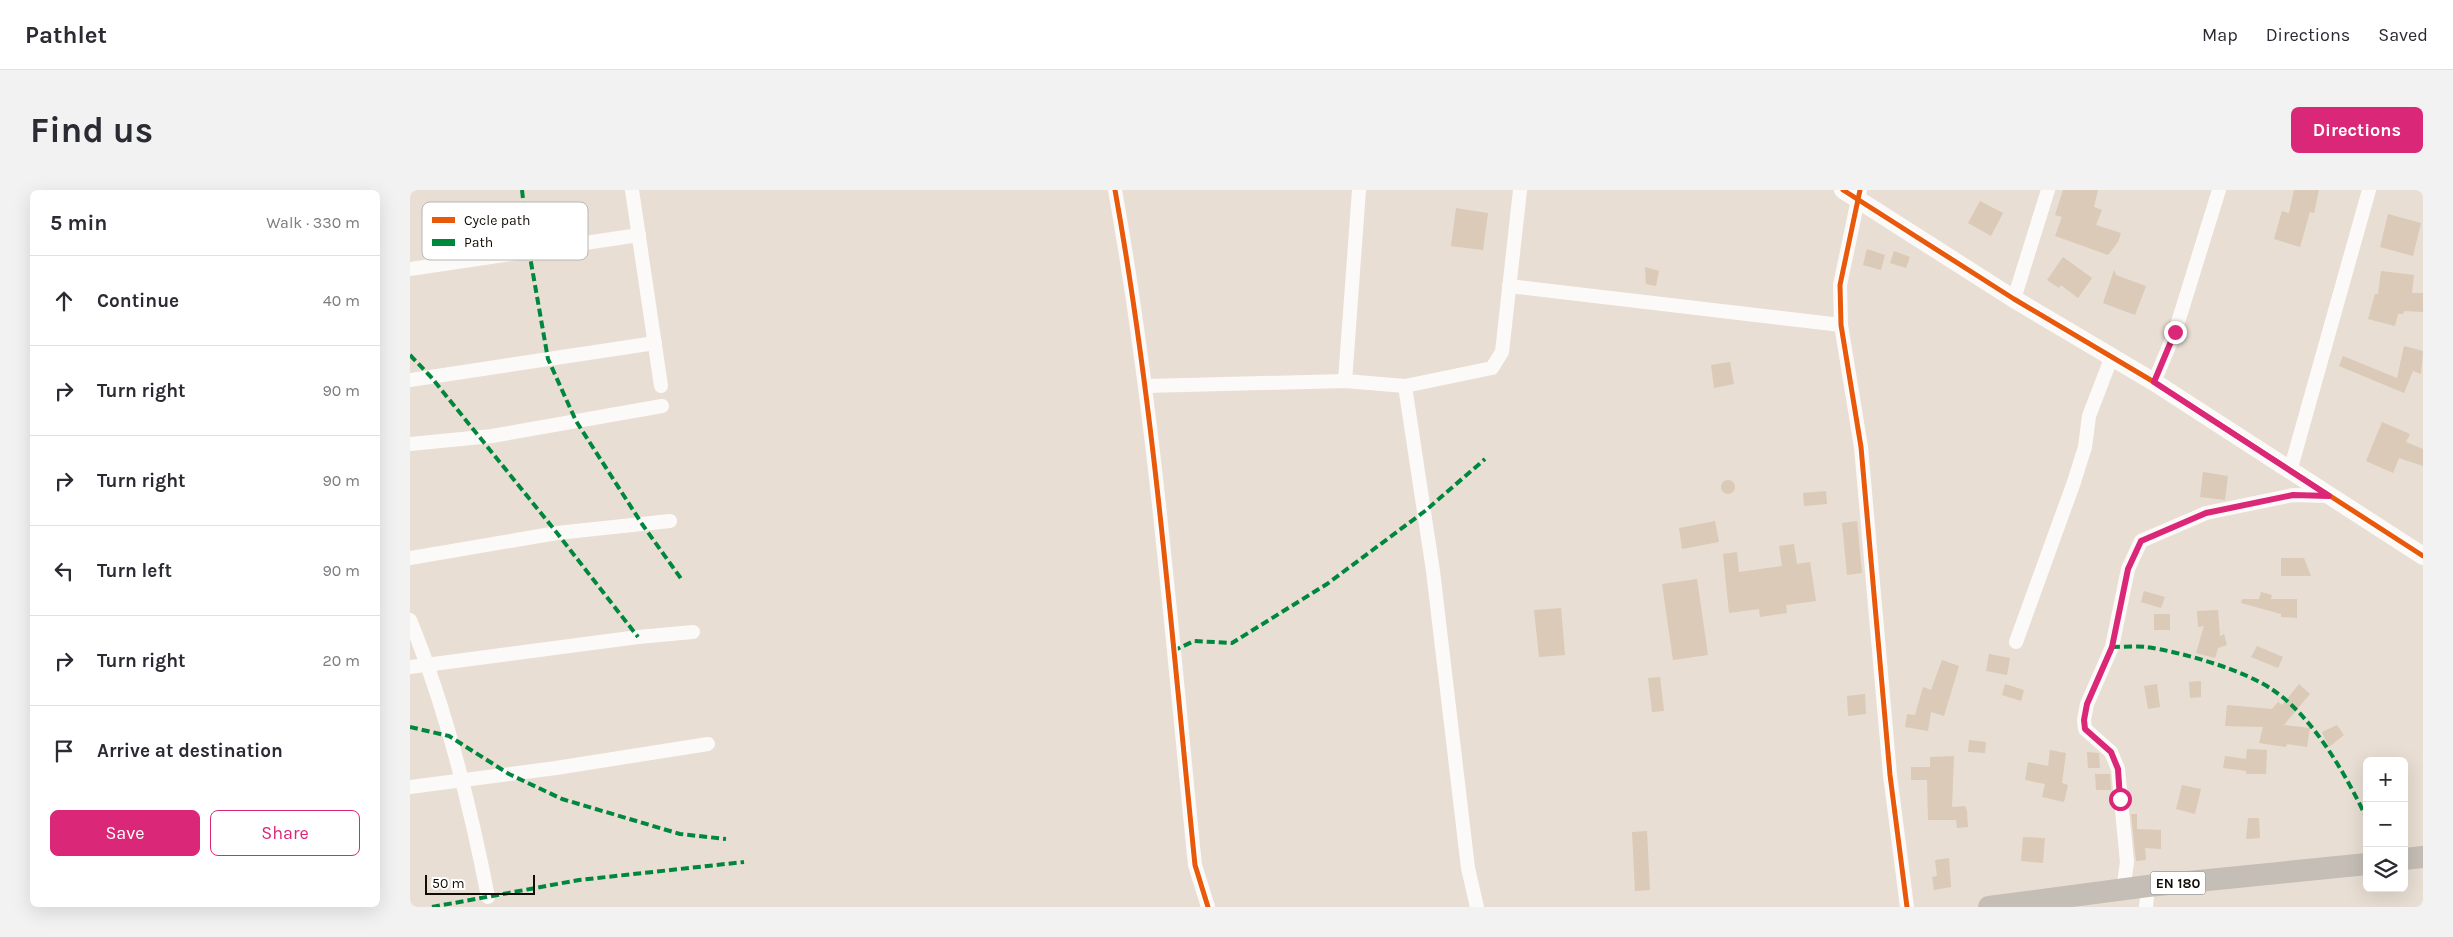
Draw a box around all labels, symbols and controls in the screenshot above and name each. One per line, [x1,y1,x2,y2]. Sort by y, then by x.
text: Pathlet [25,21,107,49]
text: Map [2202,24,2238,46]
text: Directions [2266,24,2350,46]
text: Saved [2378,24,2428,46]
button: Directions [2291,107,2423,153]
text: Find us [30,110,153,151]
legend [422,202,588,260]
text: 5 min [50,211,107,235]
text: Cycle path [464,212,530,229]
text: Walk · 330 m [266,213,360,232]
text: Path [464,234,493,251]
icon: ahead [50,287,78,315]
text: Continue [97,290,179,312]
text: 40 m [323,291,360,310]
route end [2164,321,2187,344]
icon: right [50,377,78,405]
text: Turn right [97,380,186,402]
text: 90 m [322,381,360,400]
icon: right [50,467,78,495]
text: Turn right [97,470,186,492]
text: 90 m [322,471,360,490]
icon: left [50,557,78,585]
text: Turn left [97,560,172,582]
text: 90 m [322,561,360,580]
icon: right [50,647,78,675]
text: Turn right [97,650,186,672]
text: 20 m [322,651,360,670]
icon: arrive [50,737,78,765]
text: Arrive at destination [97,740,283,762]
map controls [2363,757,2408,892]
button: + [2363,757,2408,802]
route start [2109,788,2132,811]
button: − [2363,802,2408,847]
button: Save [50,810,200,856]
button: Share [210,810,360,856]
button: layers [2363,847,2408,892]
road number: EN 180 [2150,871,2206,894]
scale bar [425,872,535,895]
text: 50 m [432,875,465,892]

